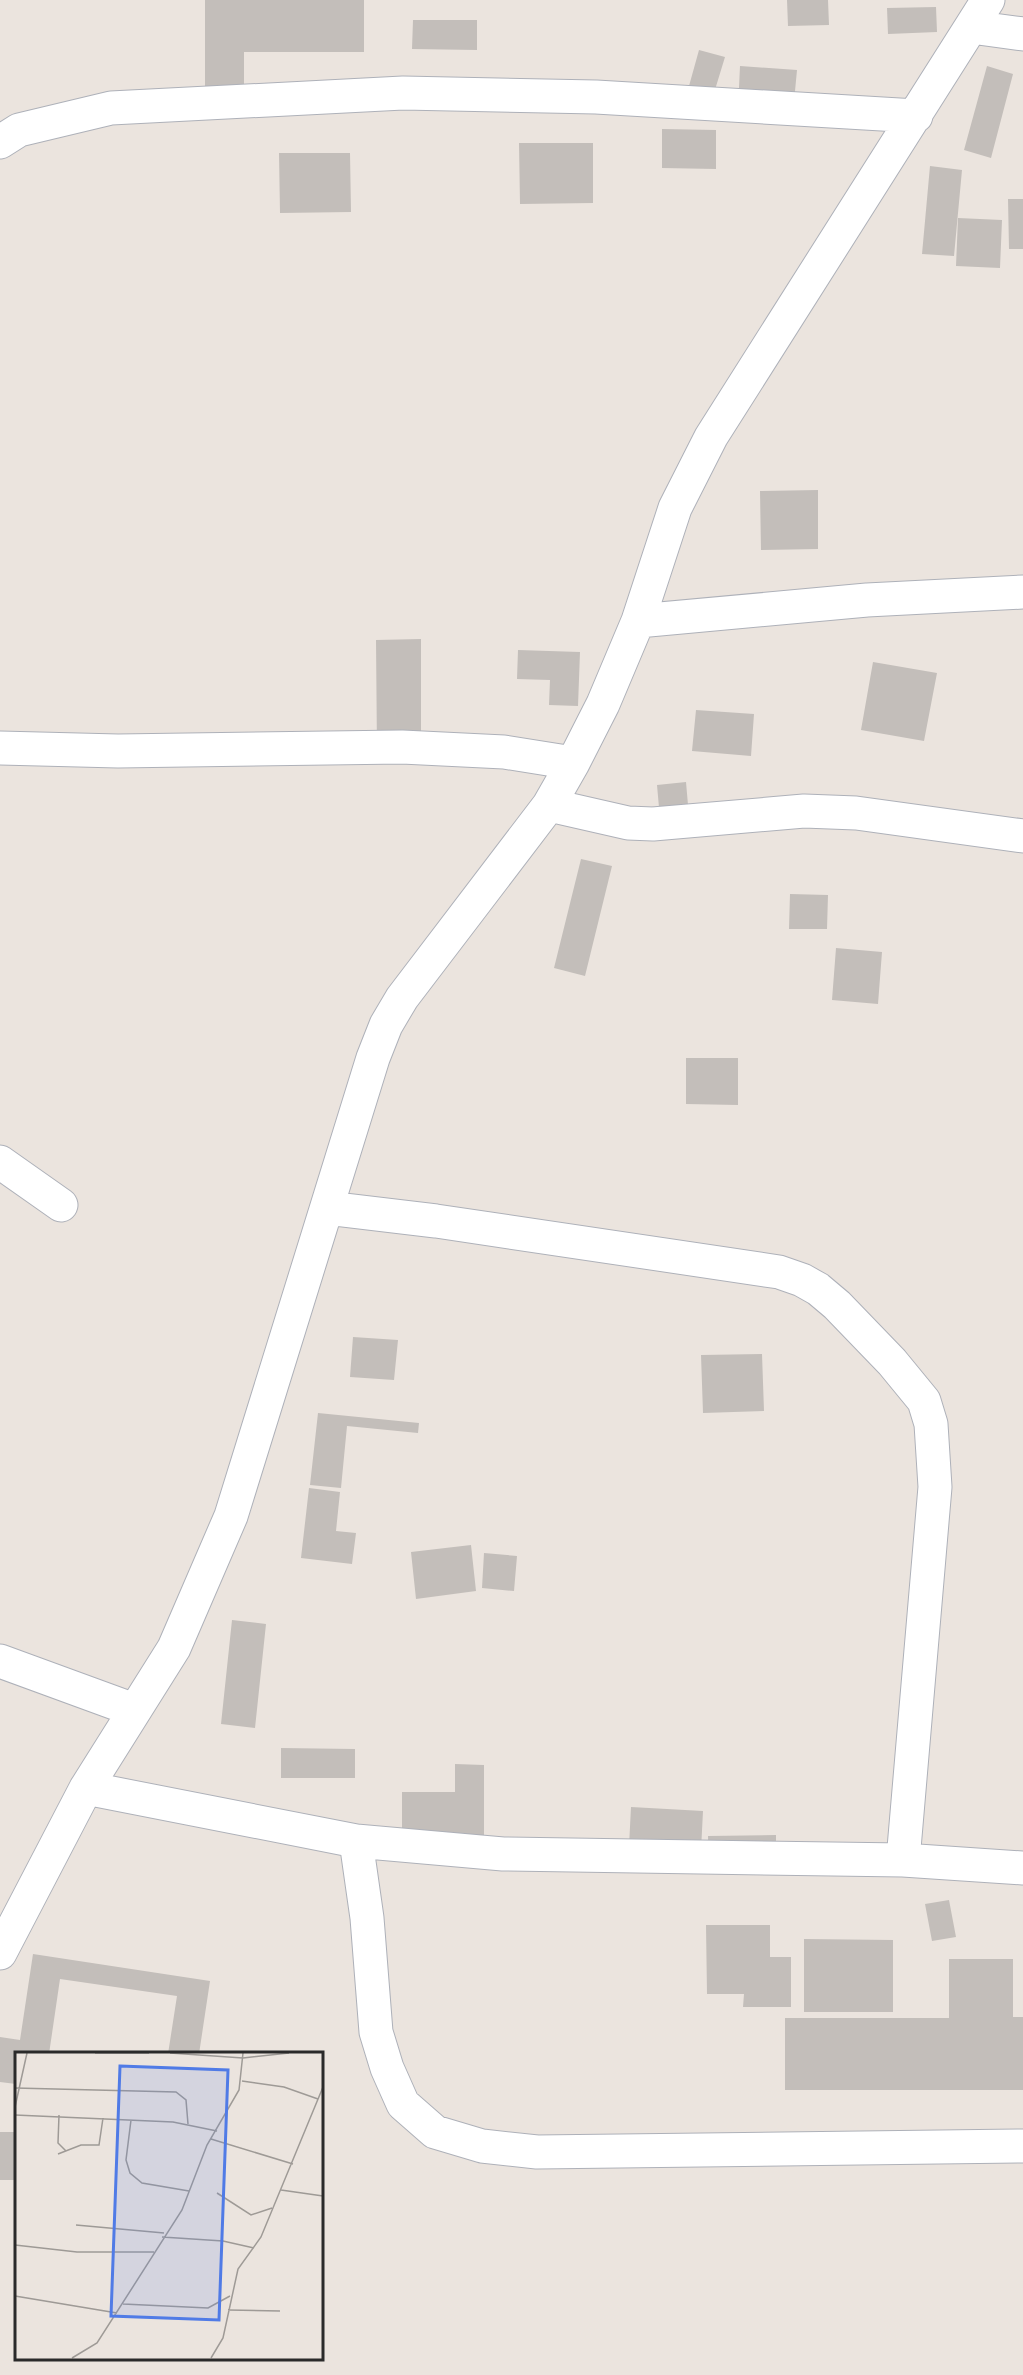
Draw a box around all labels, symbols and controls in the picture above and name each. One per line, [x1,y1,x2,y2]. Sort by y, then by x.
inset map [15,2052,322,2360]

